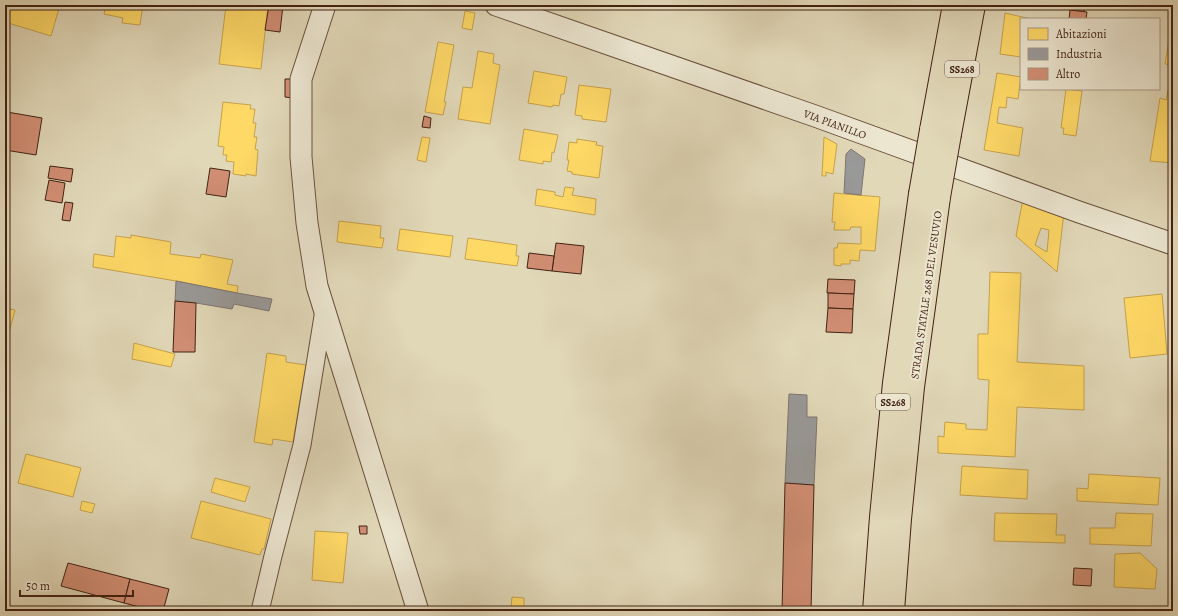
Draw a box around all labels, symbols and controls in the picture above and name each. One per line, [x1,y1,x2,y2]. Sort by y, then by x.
legend [1020,18,1160,90]
text: Abitazioni [1055,26,1107,42]
text: Industria [1056,46,1102,62]
road number: SS268 [945,61,979,77]
text: Altro [1055,66,1080,82]
street label: VIA PIANILLO [800,106,869,143]
street label: STRADA STATALE 268 DEL VESUVIO [907,210,946,380]
road number: SS268 [876,394,910,410]
scale bar [20,572,133,598]
text: 50 m [26,578,50,594]

